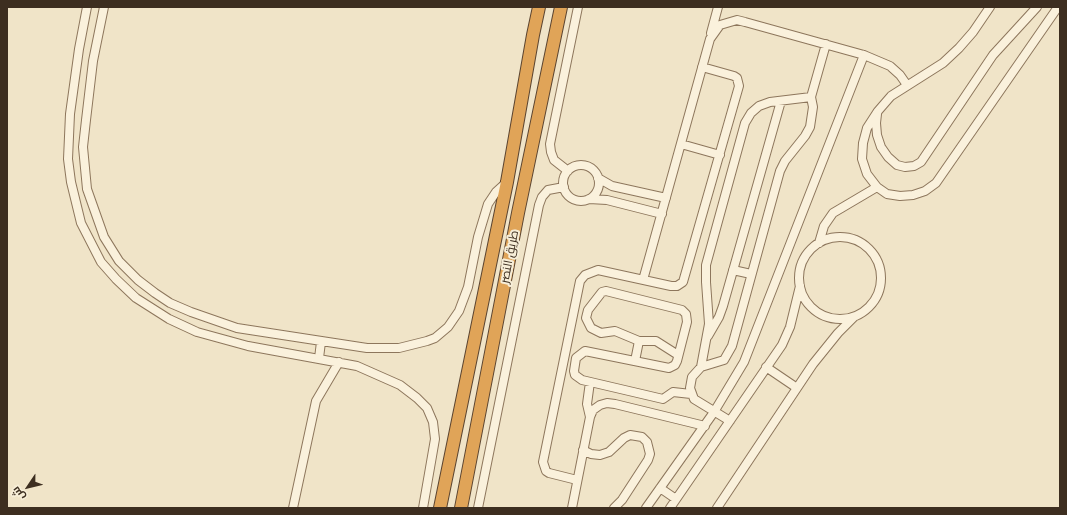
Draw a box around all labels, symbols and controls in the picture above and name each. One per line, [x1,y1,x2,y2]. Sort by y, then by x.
street label: طريق النصر [498,229,522,285]
north arrow [8,467,48,507]
text: ش [9,485,27,503]

